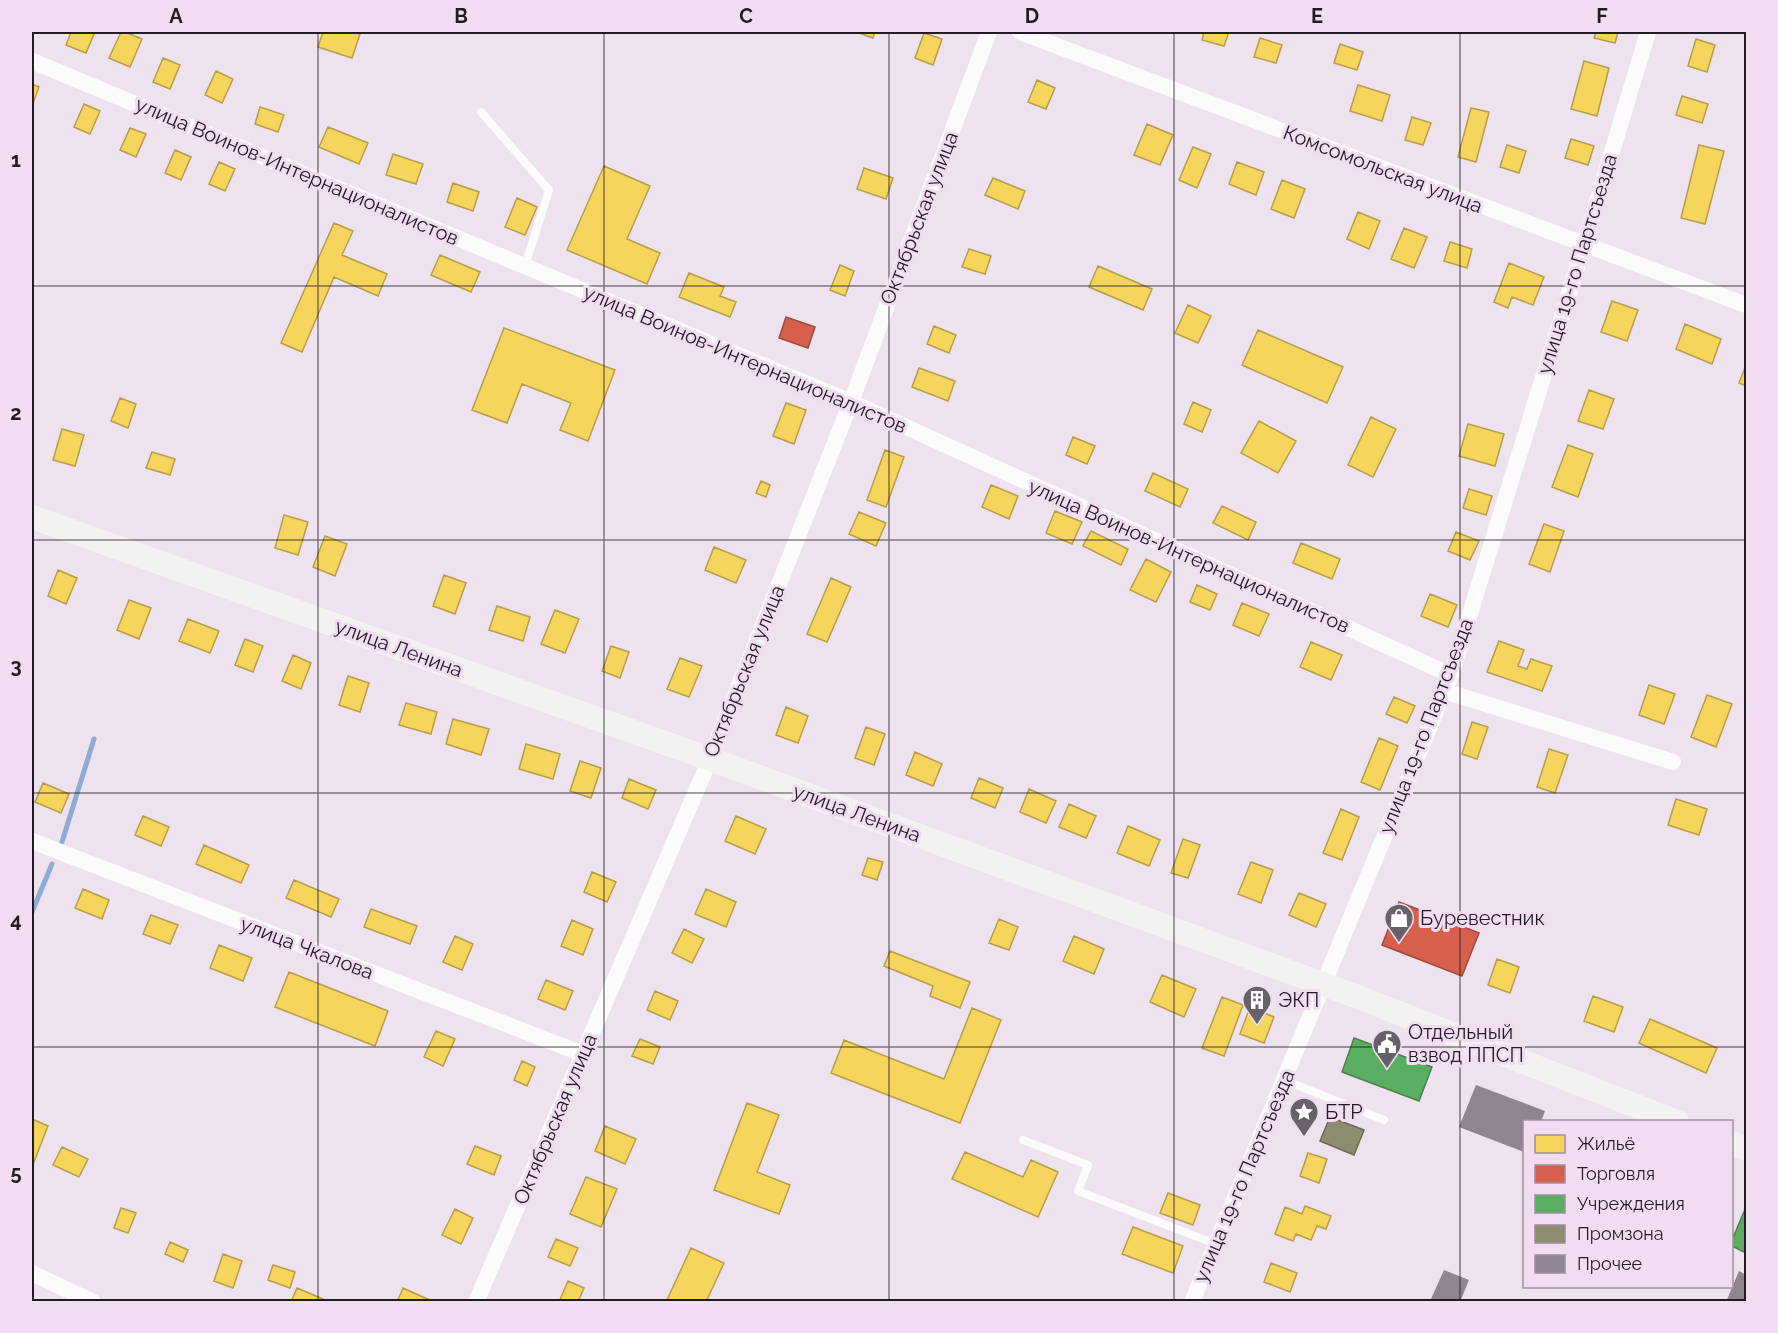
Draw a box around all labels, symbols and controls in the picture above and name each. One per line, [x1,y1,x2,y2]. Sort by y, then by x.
text: A [169,4,183,28]
text: B [454,4,468,28]
text: C [739,4,753,28]
text: D [1025,4,1039,28]
text: E [1311,4,1323,28]
text: F [1596,4,1608,28]
street label: улица Воинов-Интернационалистов [132,92,462,250]
street label: Комсомольская улица [1280,120,1486,218]
street label: Октябрьская улица [875,128,963,308]
text: 1 [11,148,21,172]
street label: улица 19-го Партсъезда [1532,151,1622,377]
street label: улица Воинов-Интернационалистов [580,280,910,438]
text: 2 [10,401,22,425]
street label: улица Воинов-Интернационалистов [1025,474,1353,638]
street label: Октябрьская улица [699,582,789,760]
street label: улица Ленина [332,614,466,682]
street label: улица 19-го Партсъезда [1374,615,1478,837]
text: 3 [10,654,22,678]
street label: улица Ленина [790,779,924,847]
shop icon: Буревестник [1383,902,1415,944]
place label: Буревестник [1420,906,1545,930]
text: 4 [10,908,22,932]
street label: улица Чкалова [237,912,377,984]
building icon: ЭКП [1241,984,1273,1026]
place label: ЭКП [1278,988,1319,1012]
place label: Отдельный взвод ППСП [1408,1020,1524,1067]
public building icon: Отдельный взвод ППСП [1371,1028,1403,1070]
street label: Октябрьская улица [508,1030,602,1208]
street label: улица 19-го Партсъезда [1188,1066,1300,1286]
place icon: БТР [1288,1096,1320,1138]
place label: БТР [1325,1100,1363,1124]
legend [1523,1120,1733,1288]
text: Жильё [1577,1133,1635,1154]
text: 5 [10,1161,22,1185]
text: Торговля [1577,1163,1655,1184]
text: Учреждения [1577,1193,1685,1214]
text: Промзона [1577,1223,1664,1244]
text: Прочее [1577,1253,1643,1274]

